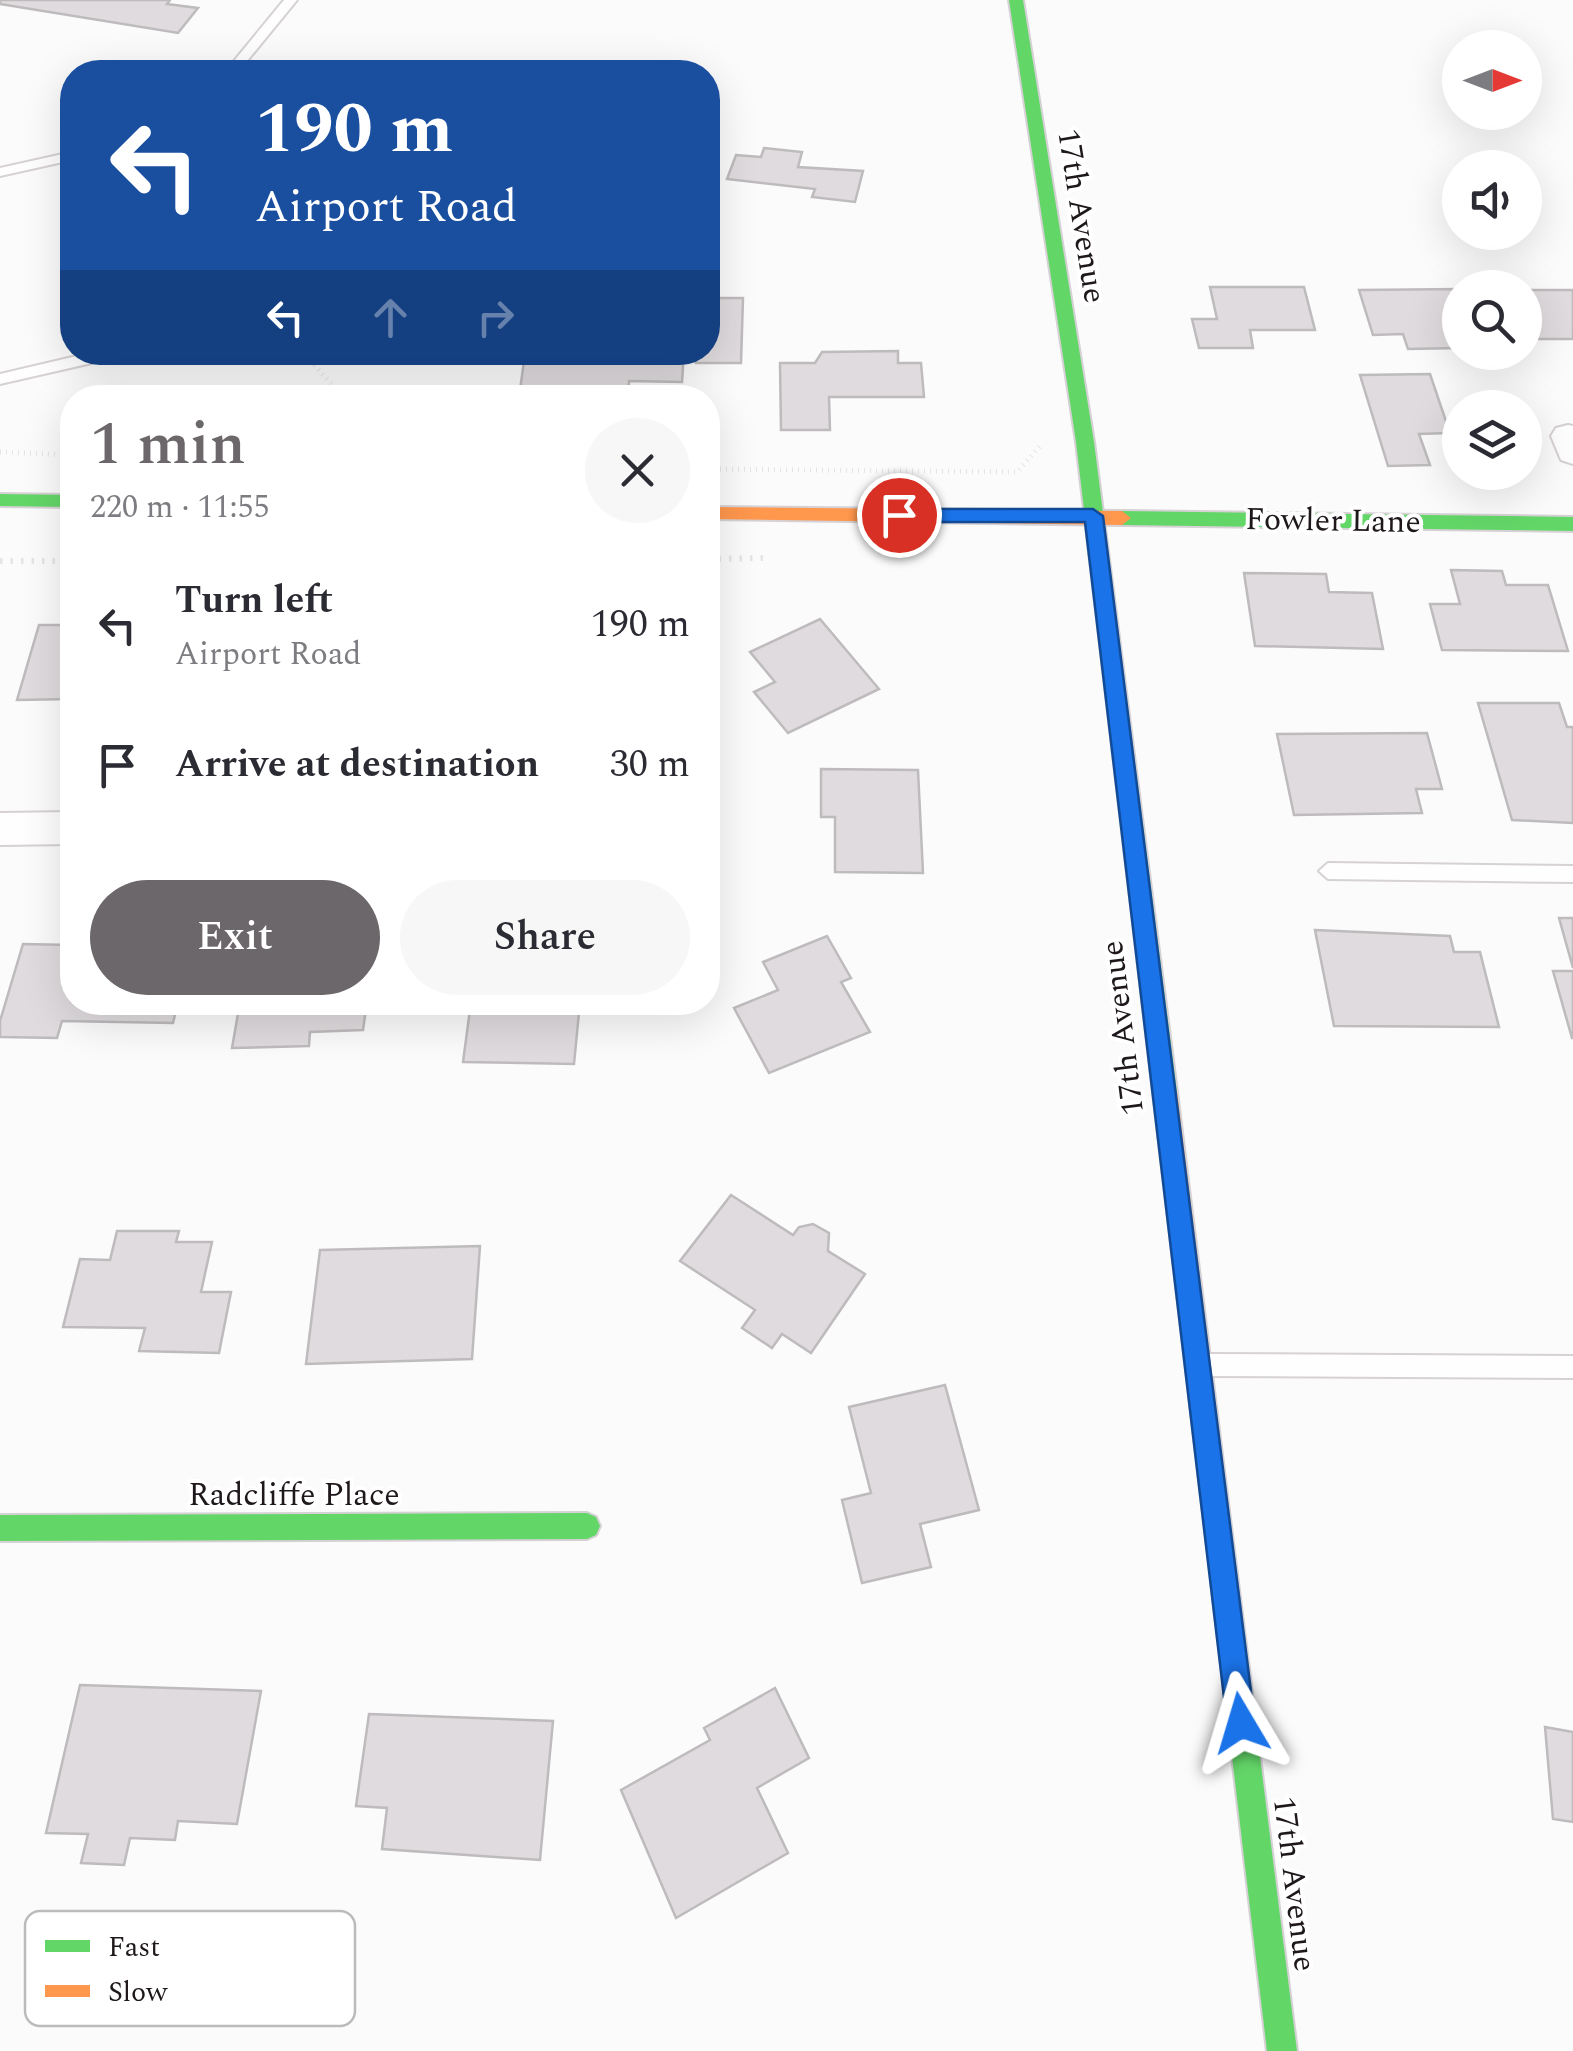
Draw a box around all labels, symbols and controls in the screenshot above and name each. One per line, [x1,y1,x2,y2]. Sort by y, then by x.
north arrow [1442,30,1542,130]
map controls [1442,30,1542,490]
text: 190 m [255,77,453,183]
icon: left [90,100,220,230]
street label: 17th Avenue [1043,125,1119,307]
button: sound [1442,150,1542,250]
text: Airport Road [255,173,517,242]
button: search [1442,270,1542,370]
icon: left [258,290,313,345]
icon: ahead [363,290,418,345]
icon: right [468,290,523,345]
button: layers [1442,390,1542,490]
text: 1 min [90,399,246,491]
button: close [585,418,690,523]
pin [857,473,942,558]
text: 220 m · 11:55 [90,483,270,532]
icon: arrive [872,488,927,543]
street label: Fowler Lane [1245,495,1421,547]
text: Turn left [175,572,333,630]
text: 190 m [591,596,690,654]
icon: left [90,598,145,653]
text: Airport Road [175,630,361,679]
text: Arrive at destination [175,736,539,794]
text: 30 m [610,736,690,794]
icon: arrive [90,738,145,793]
button: Exit [90,880,380,995]
button: Share [400,880,690,995]
street label: 17th Avenue [1088,938,1158,1118]
street label: Radcliffe Place [188,1471,400,1520]
position arrow [1189,1671,1293,1775]
street label: 17th Avenue [1259,1794,1329,1974]
legend [25,1911,355,2026]
text: Fast [108,1926,160,1969]
text: Slow [108,1971,168,2014]

